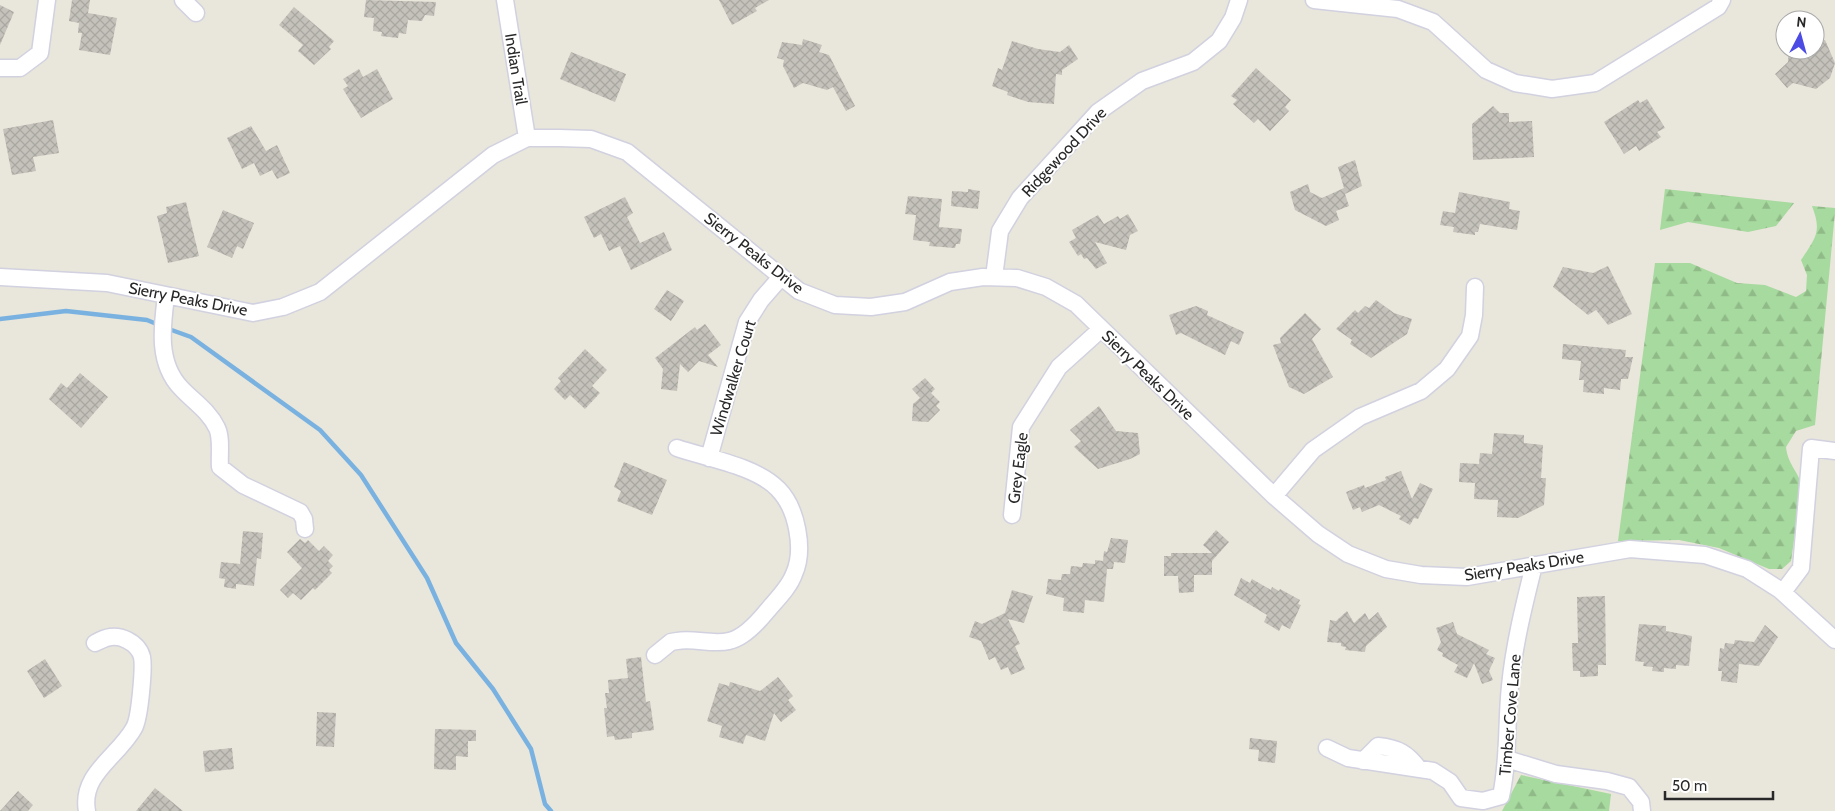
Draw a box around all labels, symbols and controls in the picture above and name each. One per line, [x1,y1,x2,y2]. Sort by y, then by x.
north arrow [1775,10,1825,60]
text: N [1795,13,1807,32]
street label: Indian Trail [501,32,531,106]
street label: Ridgewood Drive [1018,103,1110,201]
street label: Sierry Peaks Drive [701,208,807,298]
street label: Sierry Peaks Drive [127,278,249,320]
street label: Windwalker Court [706,317,760,438]
street label: Sierry Peaks Drive [1098,326,1198,424]
street label: Grey Eagle [1004,431,1032,505]
street label: Sierry Peaks Drive [1463,547,1585,585]
street label: Timber Cove Lane [1495,653,1525,777]
scale bar [1665,768,1772,800]
text: 50 m [1672,777,1707,795]

